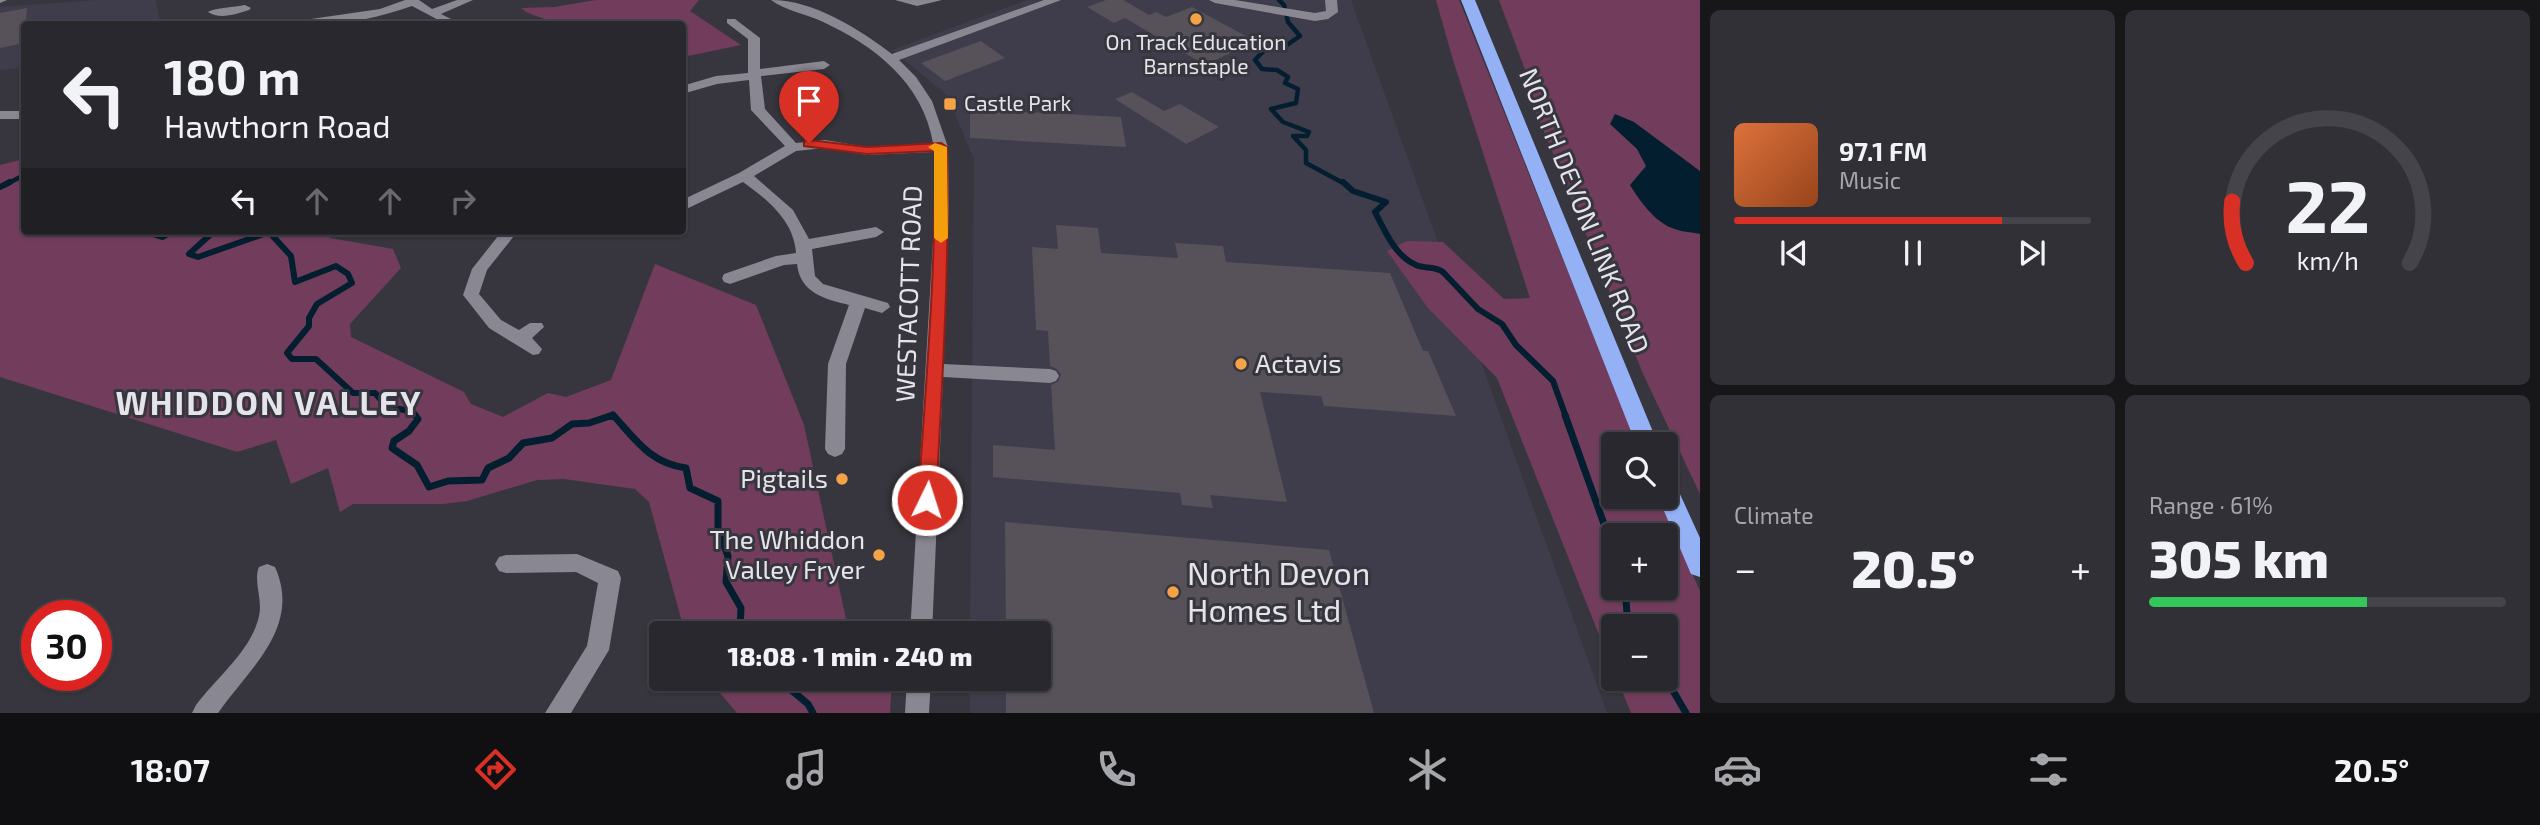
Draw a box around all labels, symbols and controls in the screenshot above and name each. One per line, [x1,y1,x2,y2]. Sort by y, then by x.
marker: On Track Education Barnstaple [1188,11,1204,27]
place label: On Track Education Barnstaple [1106,29,1286,78]
text: 180 m [164,46,300,105]
icon: left [49,49,140,140]
street label: NORTH DEVON LINK ROAD [1514,63,1657,358]
pin [779,71,839,143]
icon: arrive [790,82,828,120]
place label: Castle Park [964,90,1072,115]
marker: Castle Park [942,96,958,112]
text: Hawthorn Road [164,106,391,144]
text: 97.1 FM [1839,135,1927,166]
text: 22 [2285,161,2370,249]
text: Music [1839,166,1901,194]
icon: left [225,182,263,220]
icon: ahead [298,182,336,220]
icon: ahead [371,182,409,220]
icon: right [444,182,482,220]
street label: WESTACOTT ROAD [888,185,927,403]
icon: previous [1775,234,1813,272]
icon: pause [1894,234,1932,272]
icon: next [2013,234,2051,272]
text: km/h [2296,245,2359,275]
place label: Actavis [1255,347,1342,378]
marker: Actavis [1233,356,1249,372]
district label: WHIDDON VALLEY [116,382,422,422]
map controls [1601,432,1678,691]
button: search [1601,432,1678,509]
place label: Pigtails [740,462,828,493]
position arrow [890,463,964,537]
marker: Pigtails [834,471,850,487]
text: Range · 61% [2149,491,2273,519]
text: Climate [1734,501,1814,529]
place label: The Whiddon Valley Fryer [709,523,865,584]
button: + [1601,523,1678,600]
text: 305 km [2149,526,2329,588]
text: 20.5° [1851,536,1975,598]
text: − [1734,545,1756,591]
text: + [2070,545,2091,591]
marker: The Whiddon Valley Fryer [871,547,887,563]
place label: North Devon Homes Ltd [1187,553,1370,628]
marker: North Devon Homes Ltd [1165,584,1181,600]
speed limit sign: 30 [21,600,112,691]
button: − [1601,614,1678,691]
text: 18:08 · 1 min · 240 m [727,640,973,671]
icon: directions [471,745,520,794]
icon: music [782,745,831,794]
icon: phone [1092,745,1141,794]
icon: climate [1403,745,1452,794]
icon: car [1713,745,1762,794]
icon: filters [2024,745,2073,794]
text: 18:07 [131,750,210,788]
text: 20.5° [2334,750,2409,788]

